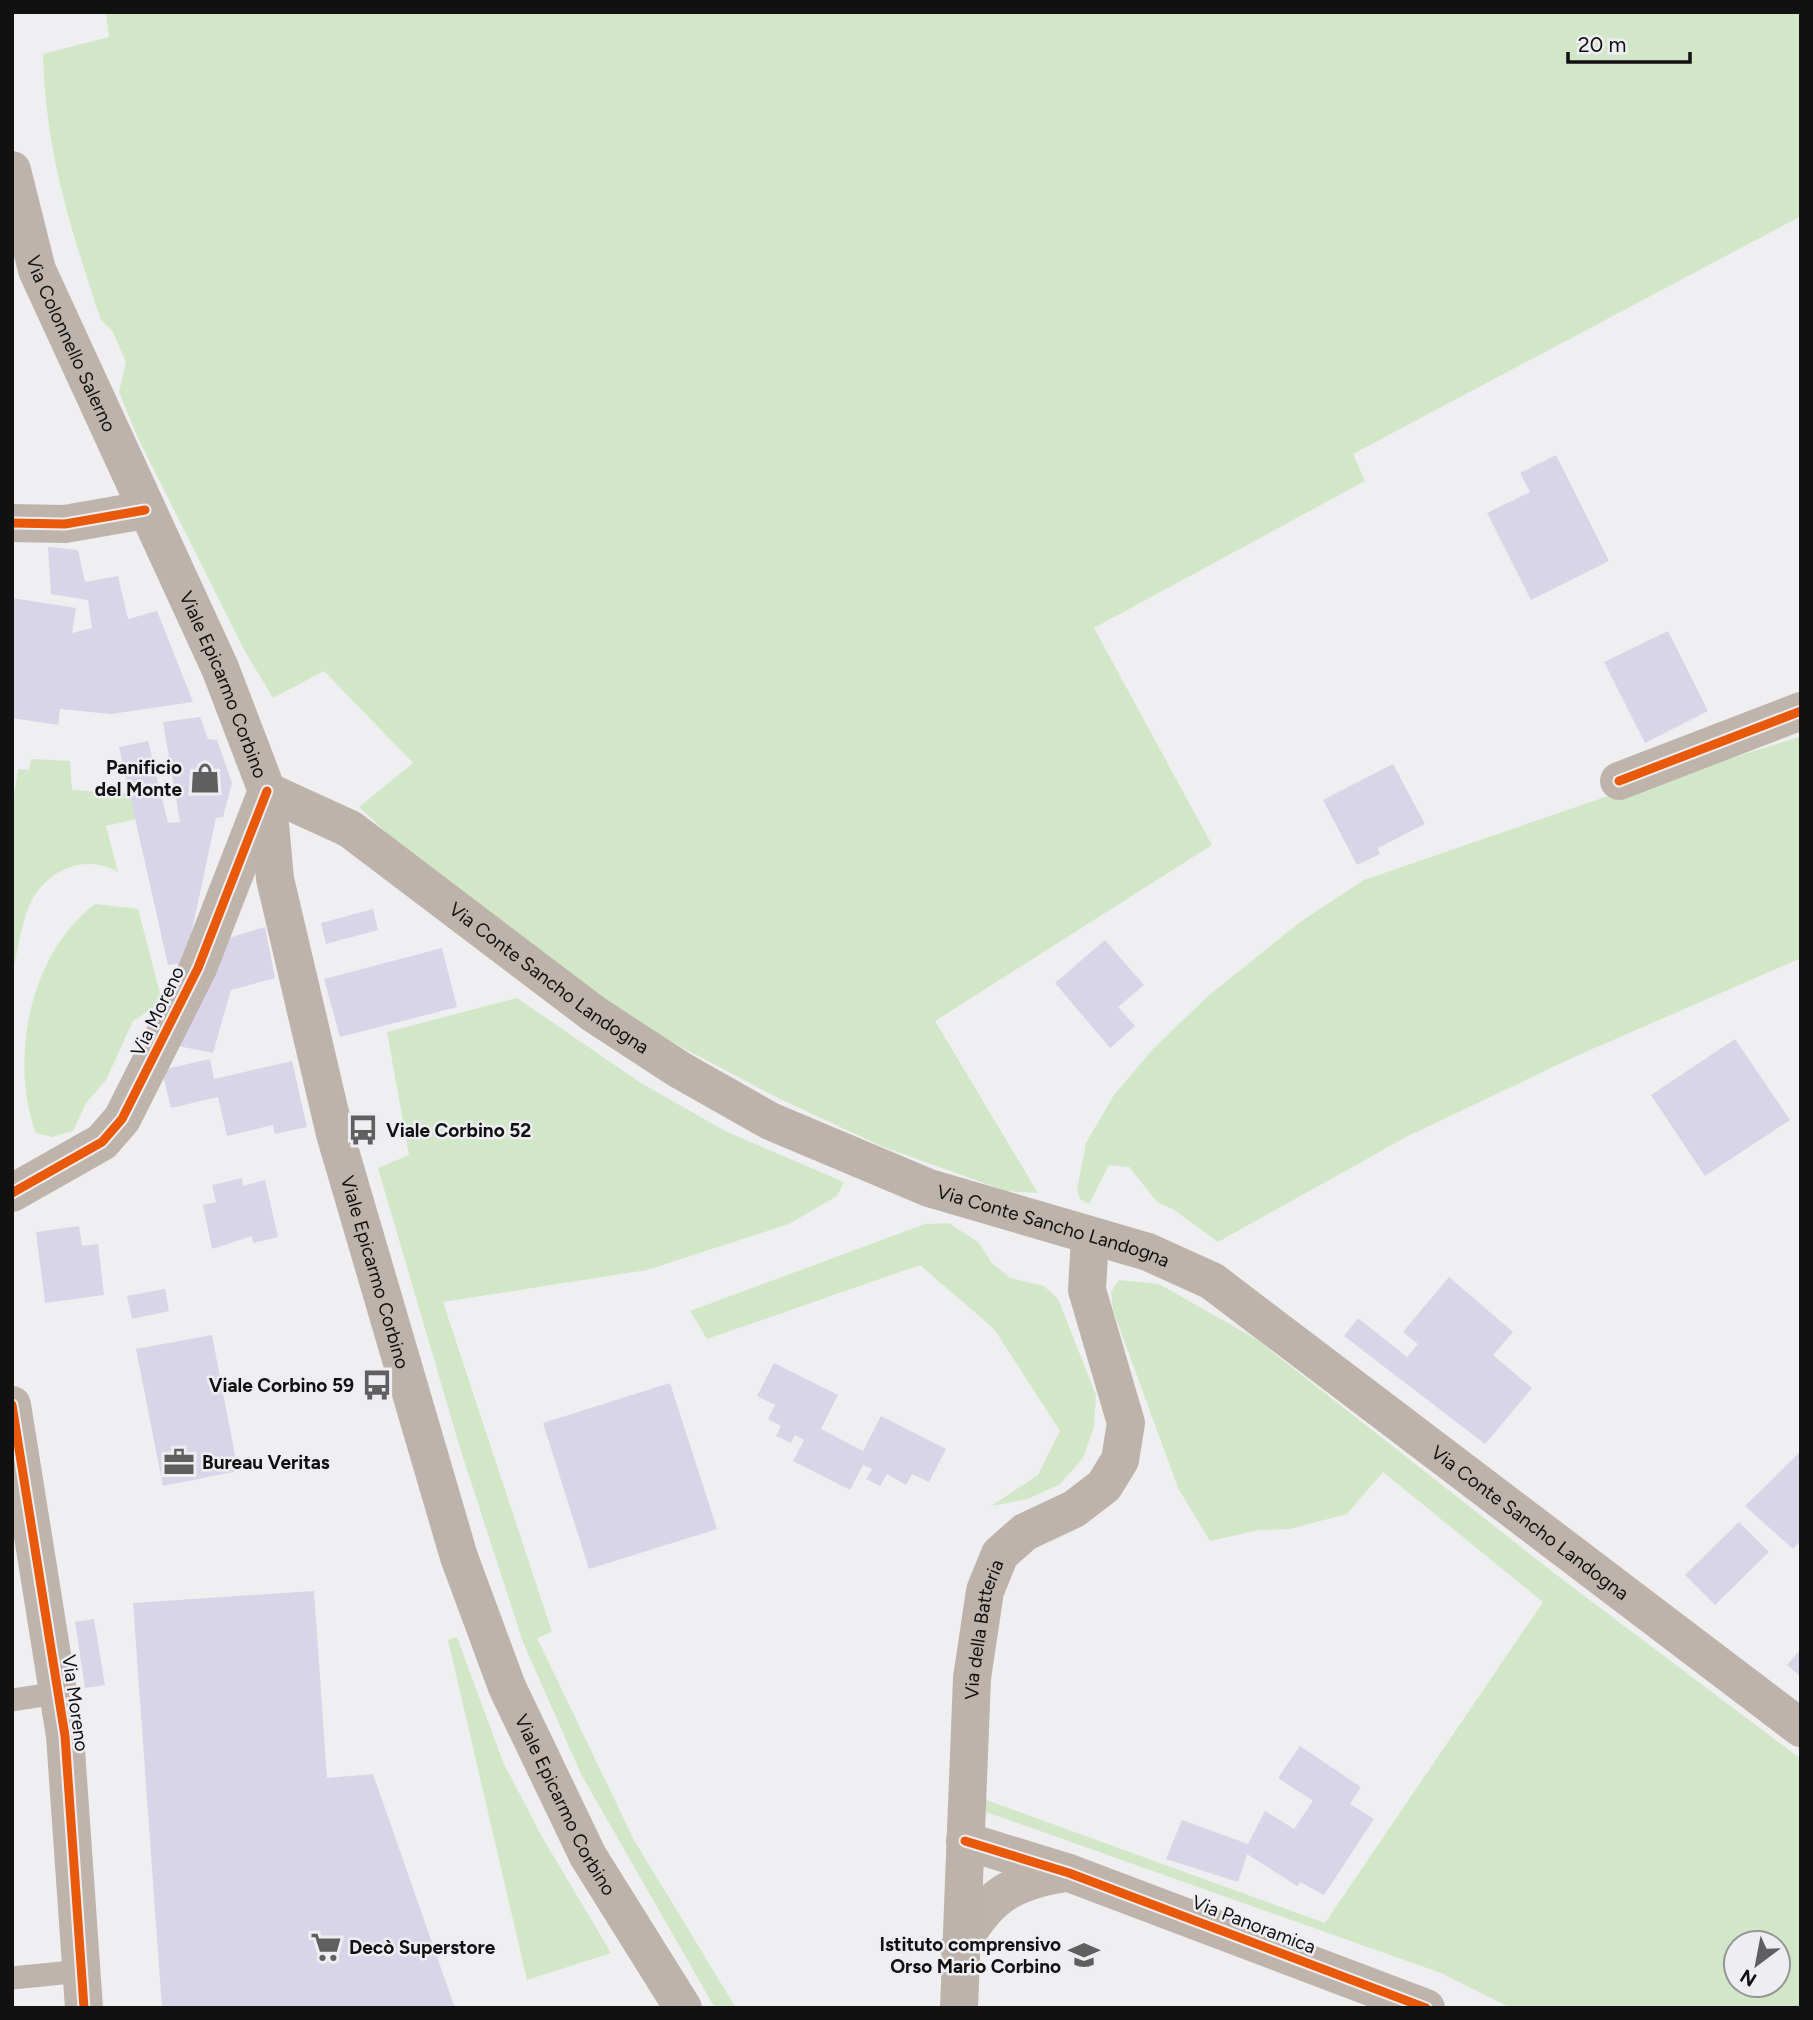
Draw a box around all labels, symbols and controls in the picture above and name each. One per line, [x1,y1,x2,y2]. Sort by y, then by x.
scale bar [1568,21,1690,65]
text: 20 m [1578,32,1626,57]
street label: Via Colonnello Salerno [22,253,121,436]
street label: Viale Epicarmo Corbino [174,588,272,782]
place label: Panificio del Monte [95,756,182,801]
shop icon: Panificio del Monte [188,761,222,795]
street label: Via Conte Sancho Landogna [445,897,653,1059]
street label: Via Moreno [126,962,189,1060]
bus stop icon: Viale Corbino 52 [346,1113,380,1147]
place label: Viale Corbino 52 [386,1119,531,1142]
street label: Viale Epicarmo Corbino [336,1173,414,1371]
street label: Via Conte Sancho Landogna [934,1180,1173,1272]
bus stop icon: Viale Corbino 59 [360,1368,394,1402]
place label: Viale Corbino 59 [209,1374,354,1397]
street label: Via Conte Sancho Landogna [1427,1441,1633,1605]
office icon: Bureau Veritas [162,1445,196,1479]
place label: Bureau Veritas [202,1451,330,1474]
street label: Via della Batteria [960,1556,1009,1700]
street label: Via Moreno [57,1653,94,1753]
street label: Viale Epicarmo Corbino [510,1711,621,1900]
street label: Via Panoramica [1189,1890,1319,1959]
north arrow [1722,1929,1792,1999]
supermarket icon: Decò Superstore [309,1930,343,1964]
place label: Istituto comprensivo Orso Mario Corbino [880,1933,1061,1978]
place label: Decò Superstore [349,1936,496,1959]
school or university icon: Istituto comprensivo Orso Mario Corbino [1067,1938,1101,1972]
text: N [1736,1964,1761,1992]

